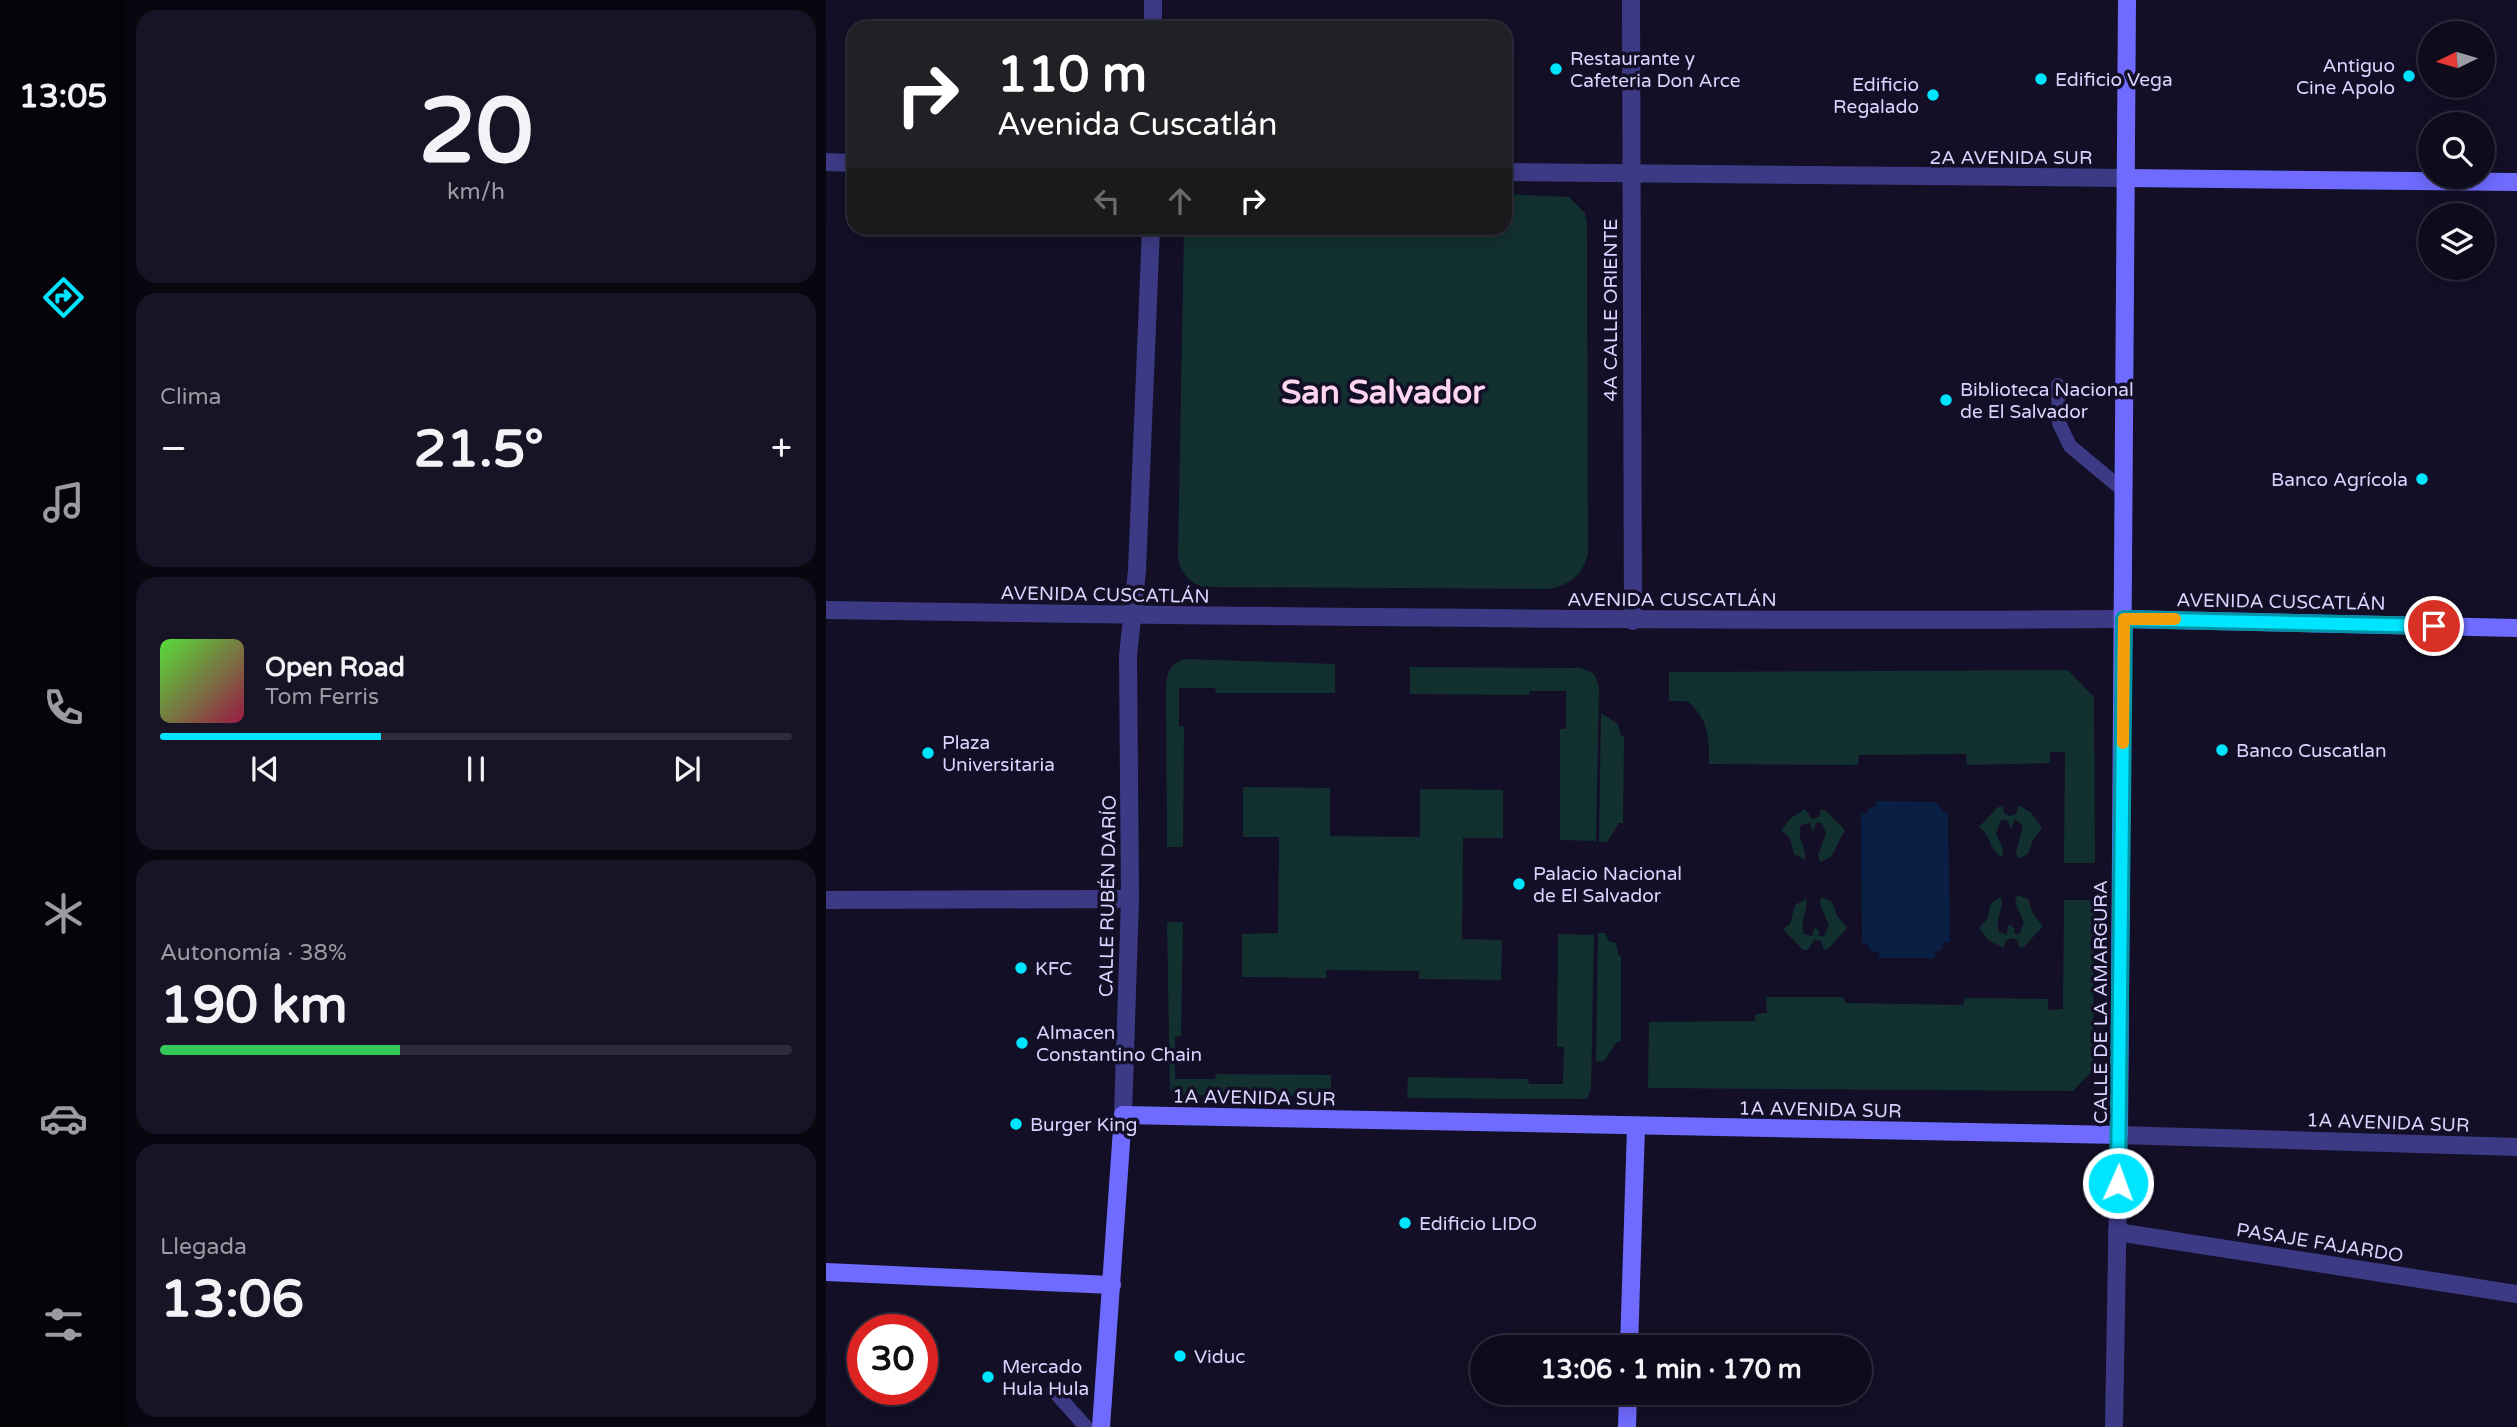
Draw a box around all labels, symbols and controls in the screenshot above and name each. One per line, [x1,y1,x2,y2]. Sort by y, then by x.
north arrow [2418,21,2496,98]
map controls [2418,21,2495,280]
text: 110 m [997,46,1147,105]
place label: Restaurante y Cafeteria Don Arce [1570,48,1740,92]
icon: right [882,49,973,140]
place label: Antiguo Cine Apolo [2296,55,2395,99]
marker: Restaurante y Cafeteria Don Arce [1548,61,1564,77]
marker: Antiguo Cine Apolo [2401,68,2417,84]
place label: Edificio Vega [2055,69,2173,91]
marker: Edificio Vega [2033,71,2049,87]
place label: Edificio Regalado [1833,74,1919,118]
text: 20 [419,77,533,187]
text: 13:05 [19,78,107,116]
marker: Edificio Regalado [1925,87,1941,103]
text: Avenida Cuscatlán [997,106,1278,144]
button: search [2418,112,2495,189]
street label: 2A AVENIDA SUR [1929,147,2093,169]
text: km/h [447,178,505,206]
icon: left [1088,182,1126,220]
icon: ahead [1161,182,1199,220]
icon: right [1234,182,1272,220]
button: layers [2418,203,2495,280]
street label: 4A CALLE ORIENTE [1600,219,1622,401]
icon: directions [39,273,88,322]
district label: San Salvador [1281,373,1485,412]
place label: Biblioteca Nacional de El Salvador [1960,379,2134,423]
text: Clima [160,383,221,411]
marker: Biblioteca Nacional de El Salvador [1938,392,1954,408]
text: 21.5° [414,418,544,481]
text: − [160,426,187,472]
text: + [771,426,792,472]
place label: Banco Agrícola [2271,469,2408,491]
marker: Banco Agrícola [2414,471,2430,487]
icon: music [39,478,88,527]
street label: AVENIDA CUSCATLÁN [1000,581,1210,608]
street label: AVENIDA CUSCATLÁN [1567,588,1777,611]
street label: AVENIDA CUSCATLÁN [2176,588,2386,615]
pin [2404,596,2464,656]
icon: arrive [2415,607,2453,645]
text: Open Road [265,652,405,683]
icon: phone [39,683,88,732]
text: Tom Ferris [265,683,379,711]
place label: Plaza Universitaria [942,732,1055,776]
place label: Banco Cuscatlan [2236,740,2386,762]
marker: Banco Cuscatlan [2214,742,2230,758]
marker: Plaza Universitaria [920,745,936,761]
icon: previous [246,750,284,788]
icon: pause [457,750,495,788]
icon: next [668,750,706,788]
street label: CALLE RUBÉN DARÍO [1094,795,1121,997]
place label: Palacio Nacional de El Salvador [1533,863,1682,907]
marker: Palacio Nacional de El Salvador [1511,876,1527,892]
street label: CALLE DE LA AMARGURA [2090,880,2112,1124]
icon: climate [39,889,88,938]
text: Autonomía · 38% [160,939,347,967]
place label: KFC [1035,958,1072,980]
marker: KFC [1013,960,1029,976]
text: 190 km [160,974,348,1037]
place label: Almacen Constantino Chain [1036,1022,1202,1066]
marker: Almacen Constantino Chain [1014,1035,1030,1051]
street label: 1A AVENIDA SUR [1172,1086,1336,1110]
icon: car [39,1094,88,1143]
street label: 1A AVENIDA SUR [1738,1098,1902,1122]
street label: 1A AVENIDA SUR [2306,1109,2470,1137]
place label: Burger King [1030,1114,1138,1136]
marker: Burger King [1008,1116,1024,1132]
position arrow [2081,1146,2155,1220]
place label: Edificio LIDO [1419,1213,1537,1235]
marker: Edificio LIDO [1397,1215,1413,1231]
street label: PASAJE FAJARDO [2235,1219,2405,1267]
text: Llegada [160,1233,247,1261]
text: 13:06 [160,1268,304,1331]
icon: filters [39,1300,88,1349]
speed limit sign: 30 [847,1314,938,1405]
place label: Viduc [1194,1346,1245,1368]
marker: Viduc [1172,1348,1188,1364]
text: 13:06 · 1 min · 170 m [1540,1354,1802,1385]
place label: Mercado Hula Hula [1002,1356,1089,1400]
marker: Mercado Hula Hula [980,1369,996,1385]

